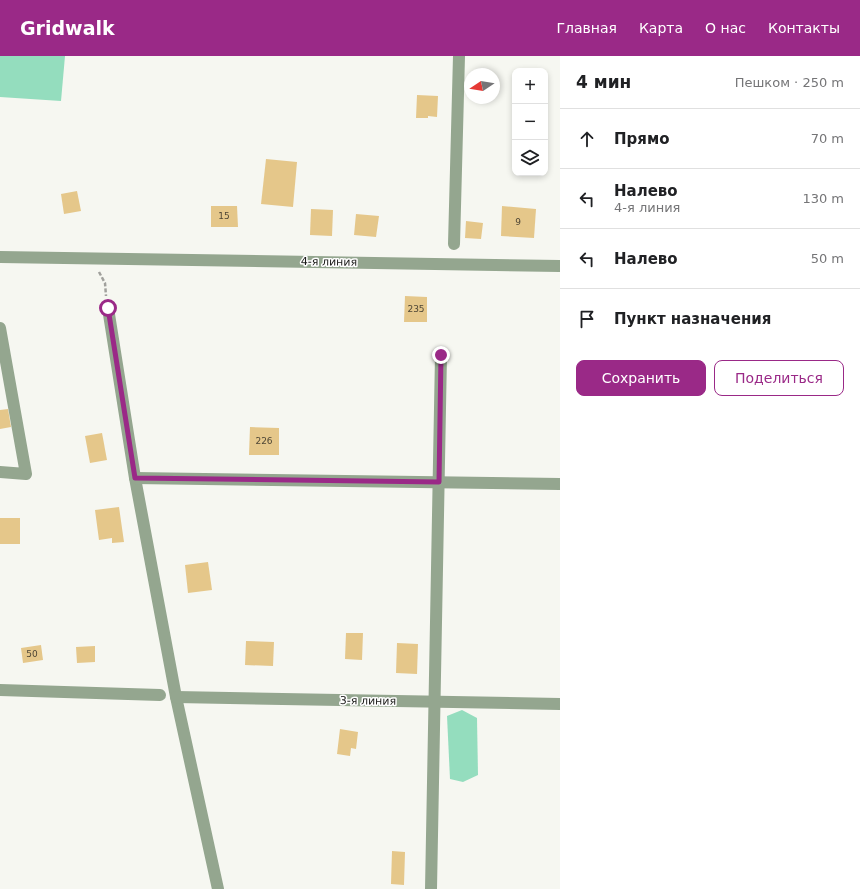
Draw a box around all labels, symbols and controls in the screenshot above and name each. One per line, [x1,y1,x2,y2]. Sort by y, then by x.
text: Gridwalk [20,17,115,39]
text: Главная [556,20,617,36]
text: Карта [639,20,683,36]
text: О нас [705,20,746,36]
text: Контакты [768,20,840,36]
north arrow [464,68,500,104]
map controls [512,68,548,176]
button: + [512,68,548,104]
text: 4 мин [576,72,631,92]
text: Пешком · 250 m [735,75,844,90]
button: − [512,104,548,140]
icon: ahead [576,128,598,150]
text: Прямо [614,130,670,148]
text: 70 m [811,131,844,146]
button: layers [512,140,548,176]
text: Налево [614,182,678,200]
icon: left [576,188,598,210]
text: 130 m [802,191,844,206]
text: 4-я линия [614,200,680,215]
house number: 15 [218,211,230,221]
house number: 9 [515,217,521,227]
icon: left [576,248,598,270]
text: Налево [614,250,678,268]
text: 50 m [811,251,844,266]
street label: 4-я линия [301,255,357,269]
route start [99,299,117,317]
house number: 235 [407,304,425,314]
icon: arrive [576,308,598,330]
text: Пункт назначения [614,310,771,328]
route end [432,346,450,364]
button: Сохранить [576,360,706,396]
button: Поделиться [714,360,844,396]
house number: 226 [255,436,273,446]
house number: 50 [26,649,38,659]
street label: 3-я линия [340,694,396,708]

